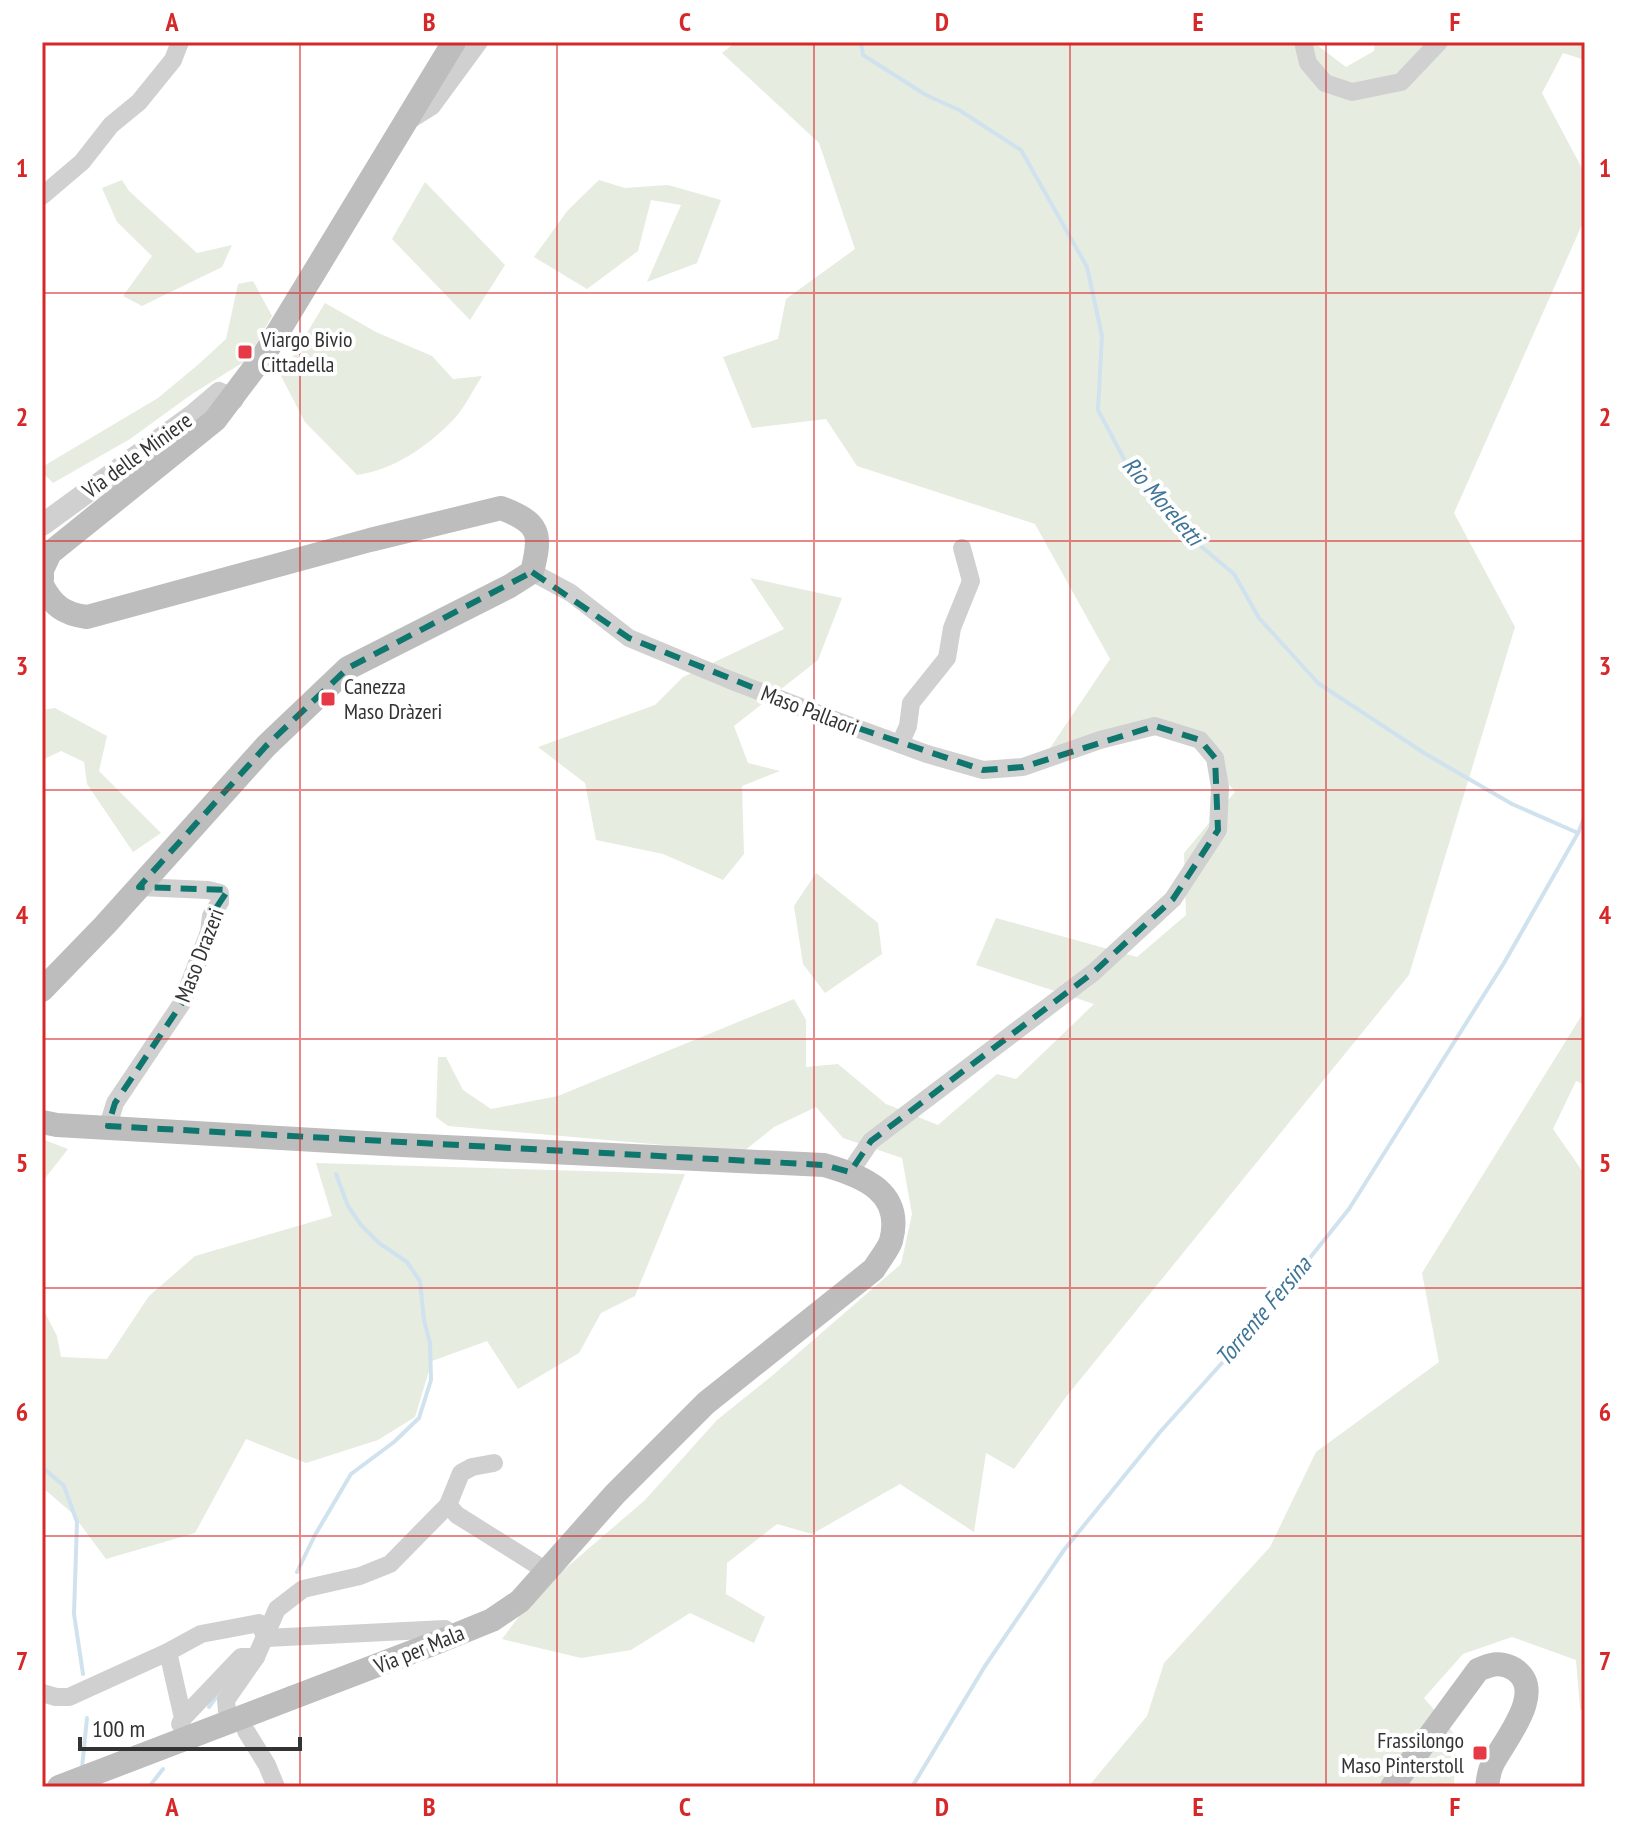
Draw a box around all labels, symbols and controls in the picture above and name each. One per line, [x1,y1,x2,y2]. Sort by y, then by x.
text: A [164,5,179,38]
text: B [423,5,436,38]
text: C [679,5,691,38]
text: D [935,5,949,38]
text: E [1192,5,1204,38]
text: F [1450,5,1461,38]
text: 1 [16,151,28,184]
text: 1 [1599,151,1611,184]
place label: Viargo Bivio Cittadella [260,325,352,378]
marker: Viargo Bivio Cittadella [236,343,254,361]
text: 2 [16,400,28,433]
text: 2 [1599,400,1611,433]
street label: Via delle Miniere [76,406,197,505]
water label: Rio Moreletti [1116,450,1212,554]
text: 3 [16,649,28,682]
text: 3 [1599,649,1611,682]
place label: Canezza Maso Dràzeri [344,672,442,725]
street label: Maso Pallaori [757,679,863,741]
marker: Canezza Maso Dràzeri [319,690,337,708]
text: 4 [16,898,29,931]
text: 4 [1599,898,1612,931]
street label: Maso Drazeri [168,904,230,1006]
text: 5 [16,1146,28,1179]
text: 5 [1599,1146,1611,1179]
water label: Torrente Fersina [1208,1249,1319,1372]
text: 6 [16,1395,28,1428]
text: 6 [1599,1395,1611,1428]
street label: Via per Mala [369,1618,468,1680]
text: 7 [16,1644,28,1677]
text: 7 [1599,1644,1611,1677]
scale bar [80,1701,300,1751]
text: 100 m [92,1713,145,1744]
place label: Frassilongo Maso Pinterstoll [1341,1726,1465,1779]
marker: Frassilongo Maso Pinterstoll [1471,1744,1489,1762]
text: A [164,1790,179,1823]
text: B [423,1790,436,1823]
text: C [679,1790,691,1823]
text: D [935,1790,949,1823]
text: E [1192,1790,1204,1823]
text: F [1450,1790,1461,1823]

